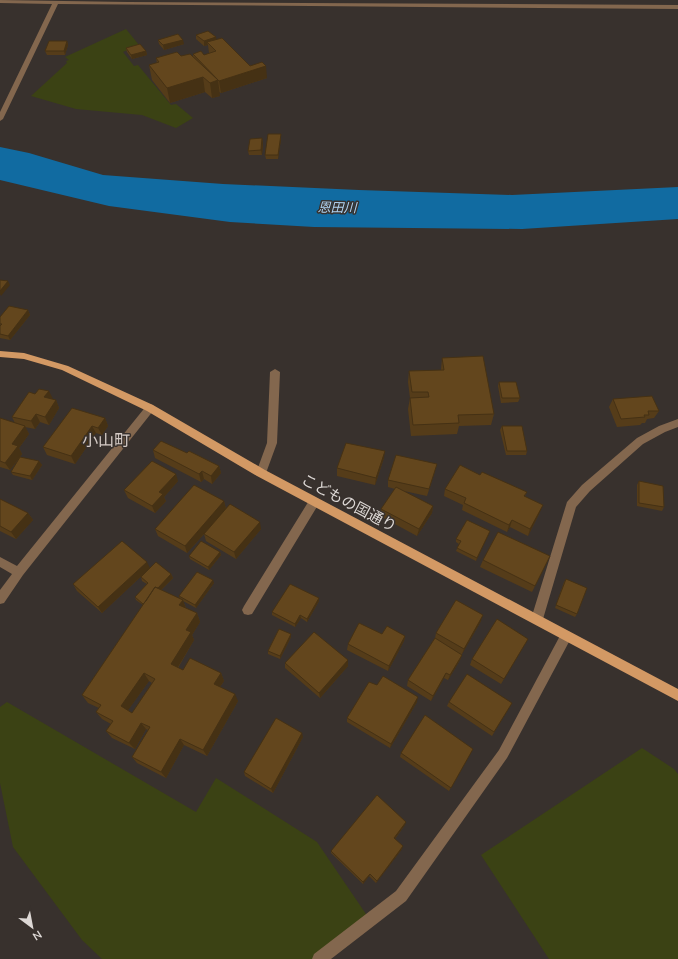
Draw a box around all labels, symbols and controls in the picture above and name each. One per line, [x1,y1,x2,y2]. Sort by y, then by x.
water label: 恩田川 [317,199,359,215]
district label: 小山町 [82,430,130,450]
street label: こどもの国通り [298,470,400,536]
north arrow [12,907,52,947]
text: N [30,927,45,944]

